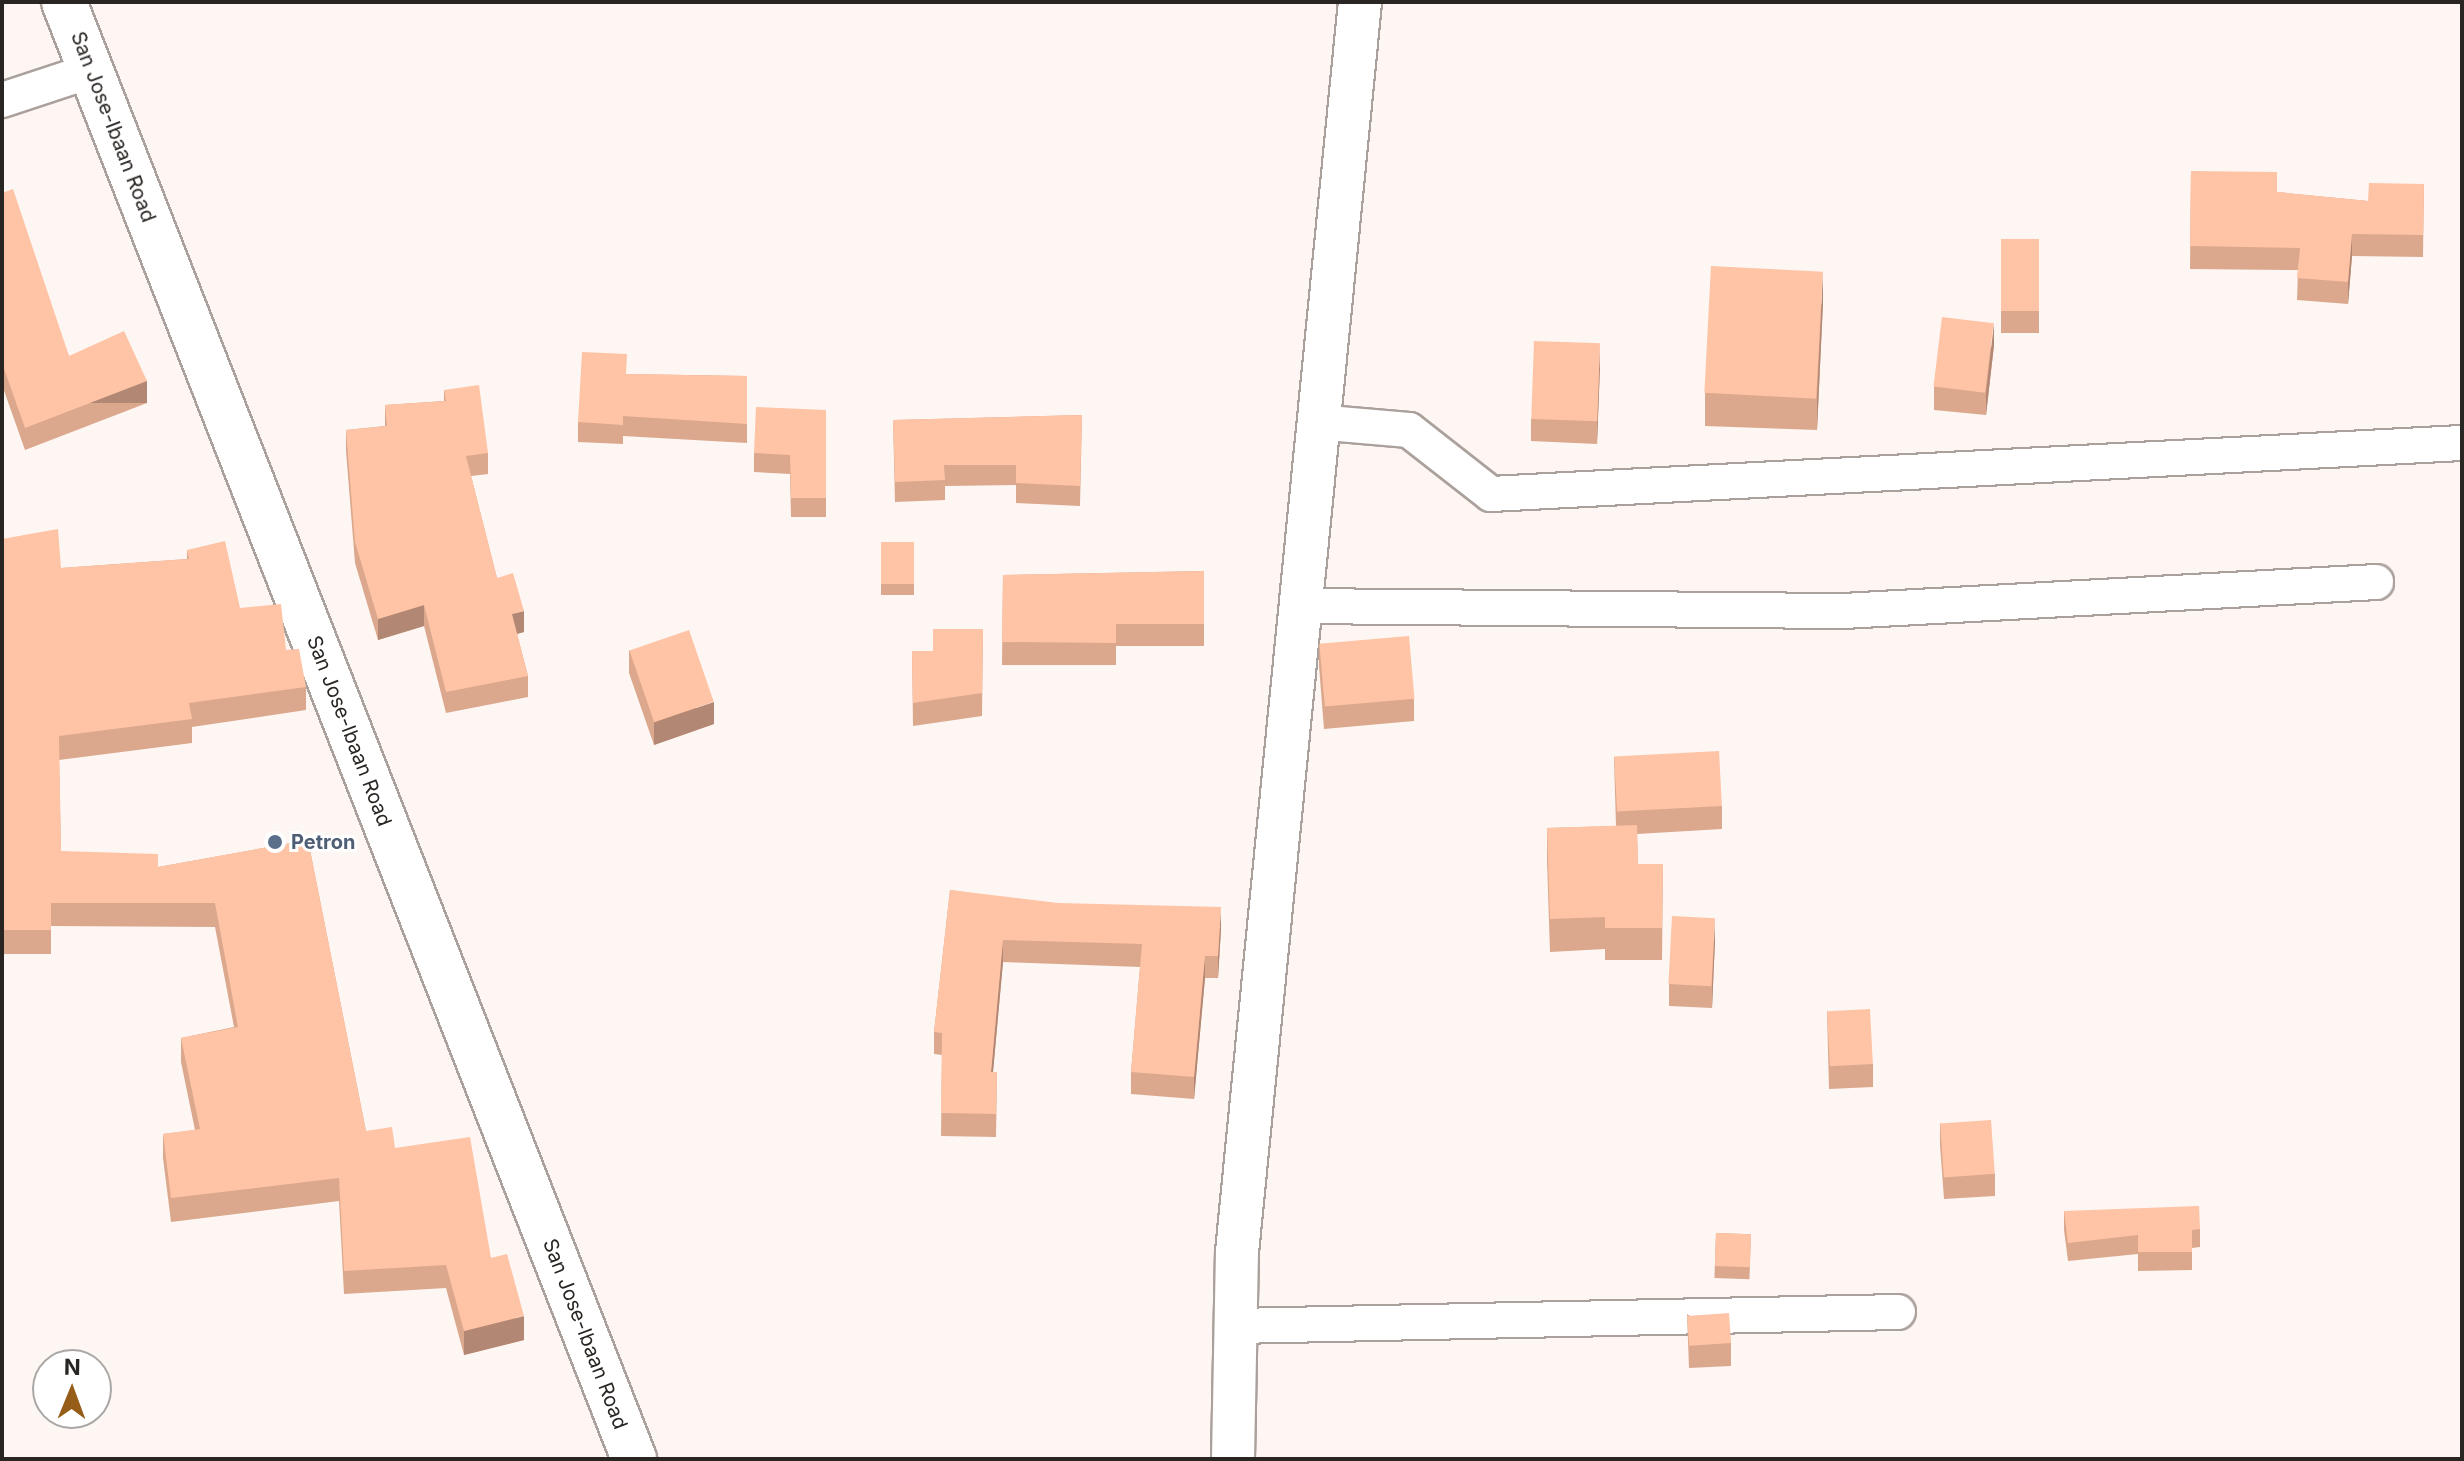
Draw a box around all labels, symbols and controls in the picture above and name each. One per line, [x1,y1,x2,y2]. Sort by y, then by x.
street label: San Jose-Ibaan Road [66,28,160,226]
street label: San Jose-Ibaan Road [302,632,396,830]
place label: Petron [291,830,355,854]
marker: Petron [266,833,284,851]
street label: San Jose-Ibaan Road [538,1235,632,1433]
north arrow [32,1349,112,1429]
text: N [64,1354,81,1380]

